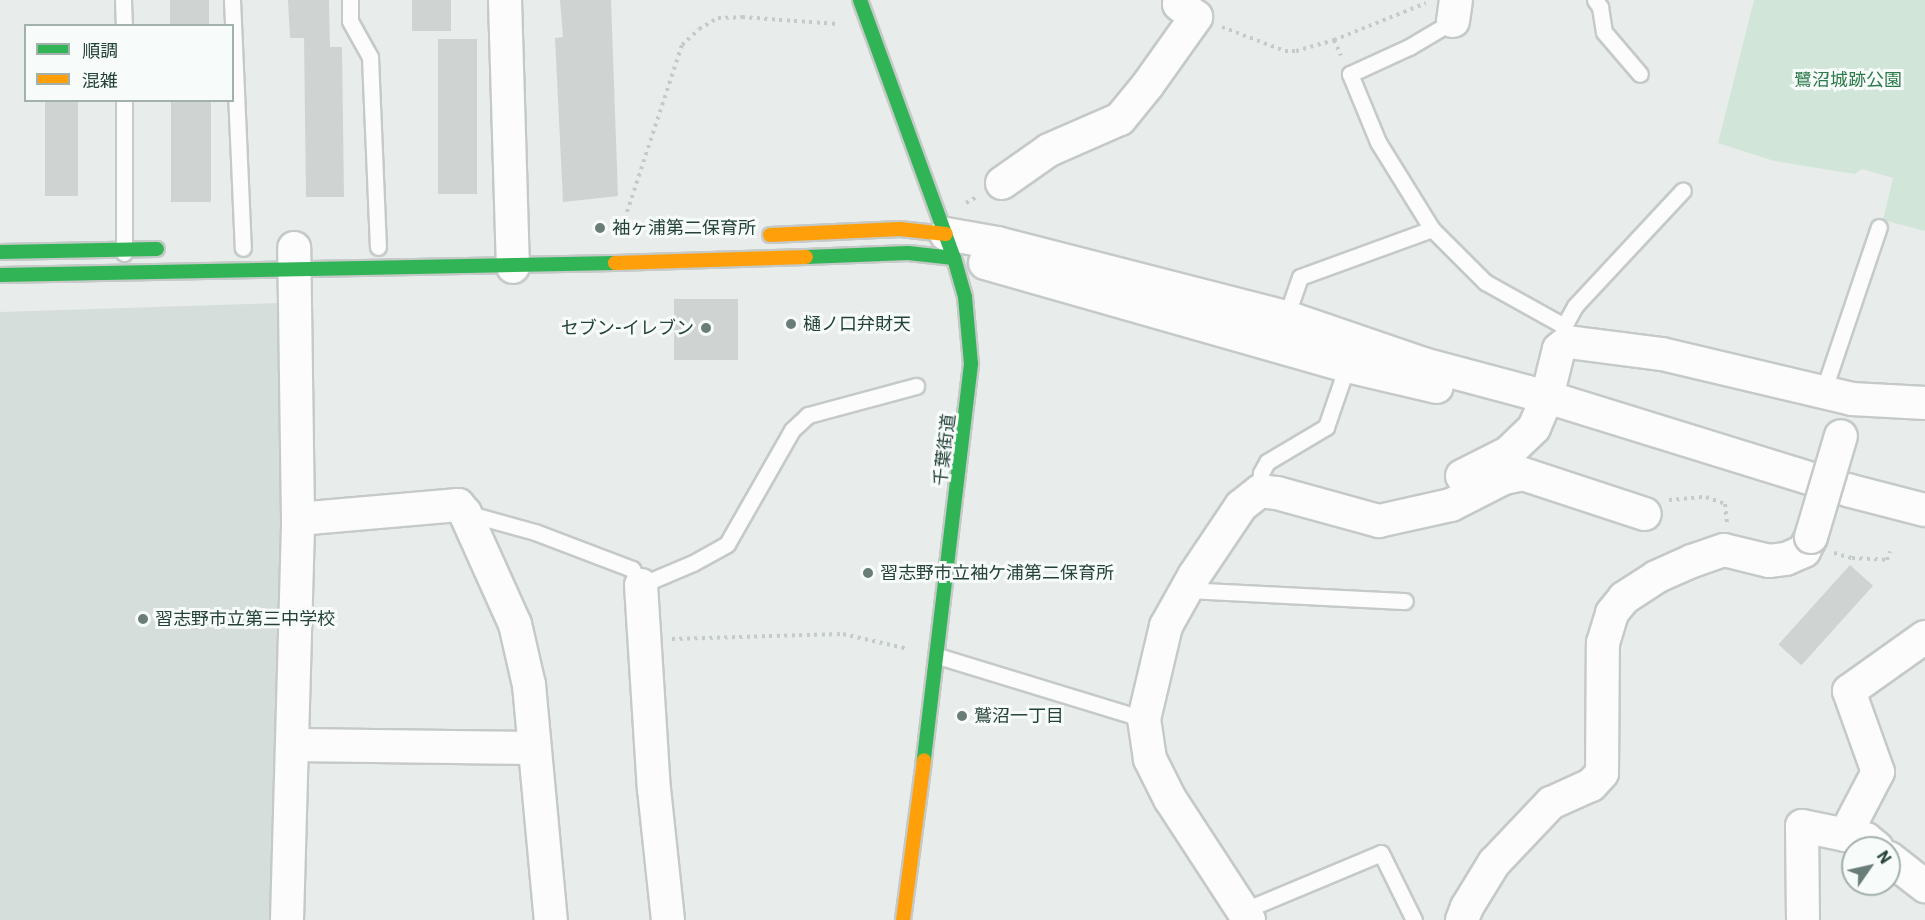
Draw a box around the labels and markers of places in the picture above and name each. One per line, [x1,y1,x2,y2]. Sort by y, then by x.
place label: 袖ヶ浦第二保育所 [612,217,756,239]
marker: 袖ヶ浦第二保育所 [593,221,607,235]
place label: 樋ノ口弁財天 [803,313,911,335]
place label: セブン-イレブン [561,317,694,339]
marker: 樋ノ口弁財天 [784,317,798,331]
marker: セブン-イレブン [699,321,713,335]
place label: 習志野市立袖ケ浦第二保育所 [880,562,1114,584]
marker: 習志野市立袖ケ浦第二保育所 [861,566,875,580]
place label: 習志野市立第三中学校 [155,608,335,630]
marker: 習志野市立第三中学校 [136,612,150,626]
place label: 鷲沼一丁目 [974,705,1064,727]
marker: 鷲沼一丁目 [955,709,969,723]

